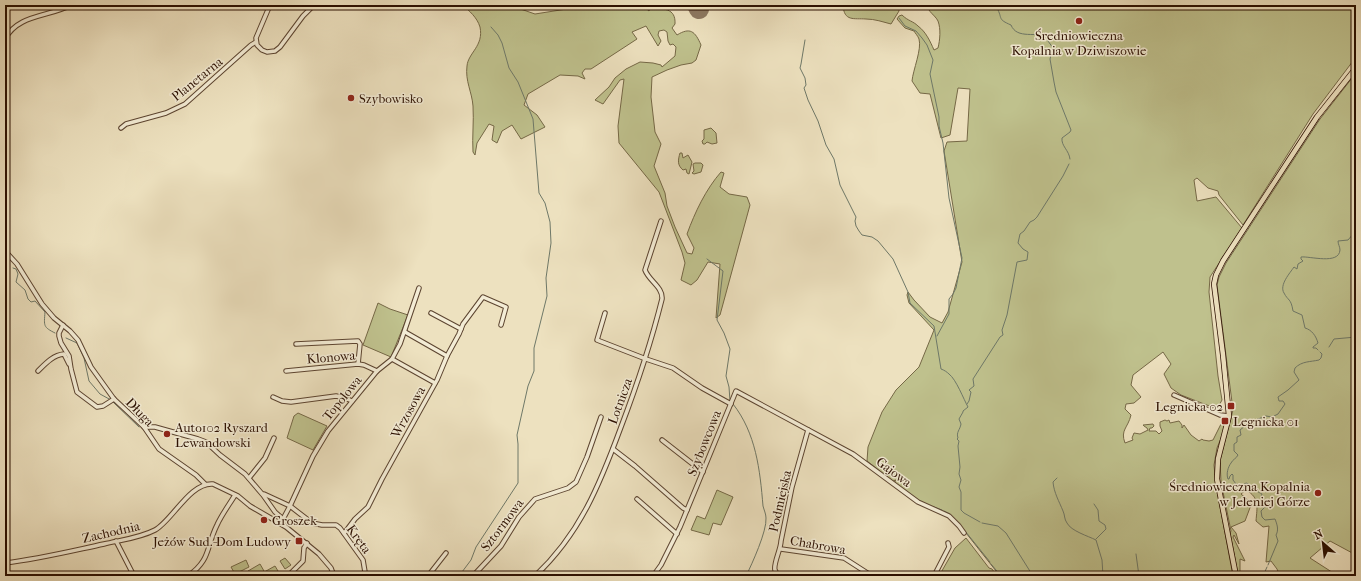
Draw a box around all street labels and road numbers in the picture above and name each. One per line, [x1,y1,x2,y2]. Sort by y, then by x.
street label: Planetarna [169,53,226,104]
street label: Klonowa [306,347,357,367]
street label: Topolowa [319,372,365,423]
street label: Lotnicza [605,375,636,426]
street label: Wrzosowa [387,383,429,441]
street label: Długa [123,395,158,430]
street label: Szybowcowa [684,407,724,478]
street label: Gajowa [873,454,915,491]
street label: Podmiejska [766,468,795,533]
street label: Sztormowa [477,495,527,554]
street label: Zachodnia [81,518,142,546]
street label: Kręta [344,522,375,557]
street label: Chabrowa [789,533,848,557]

